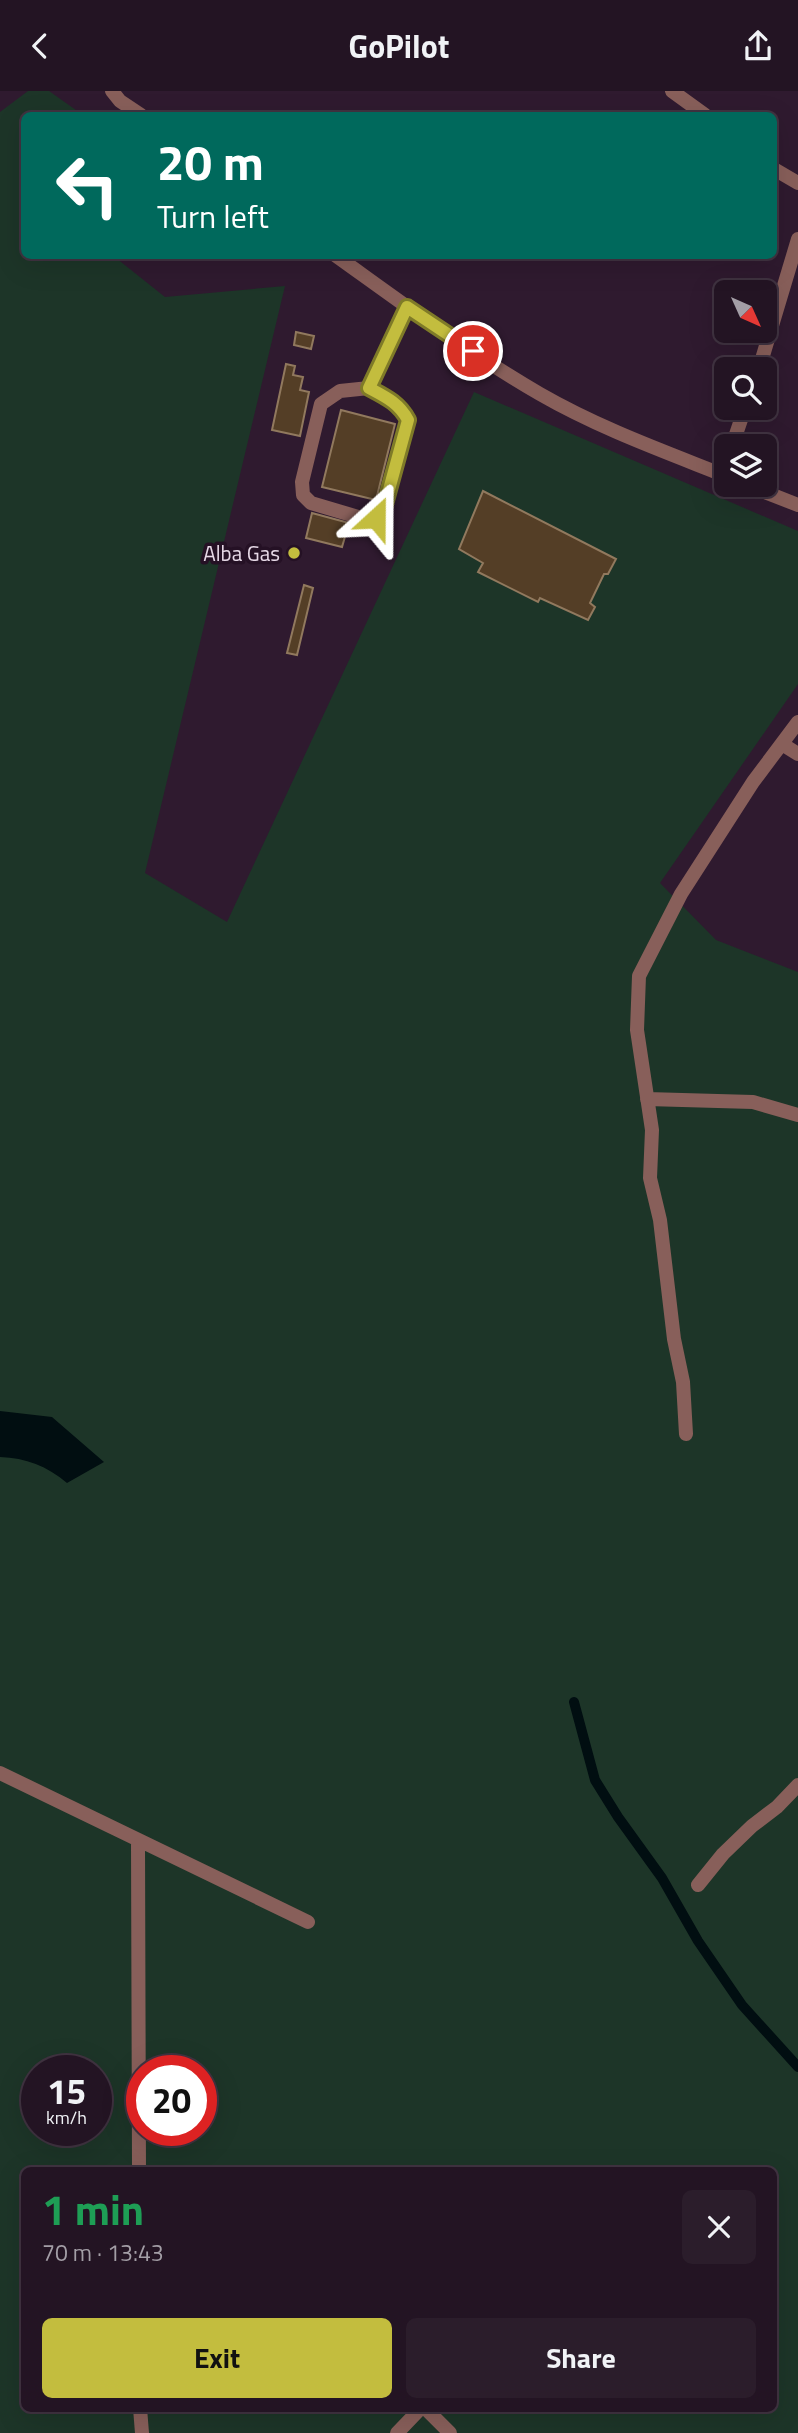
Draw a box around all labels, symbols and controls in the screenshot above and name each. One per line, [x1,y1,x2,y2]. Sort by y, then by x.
text: GoPilot [349,22,449,70]
icon: back [21,27,59,65]
icon: share [739,27,777,65]
text: 20 m [157,124,264,199]
icon: left [42,140,133,231]
text: Turn left [157,192,269,240]
north arrow [714,280,777,343]
map controls [714,280,777,497]
pin [443,321,503,381]
icon: arrive [454,332,492,370]
button: search [714,357,777,420]
button: layers [714,434,777,497]
position arrow [339,481,413,555]
place label: Alba Gas [203,537,280,569]
marker: Alba Gas [286,545,302,561]
speed limit sign: 20 [126,2055,217,2146]
text: 15 [47,2064,86,2118]
text: km/h [46,2104,87,2131]
text: 1 min [42,2177,144,2241]
button: close [682,2190,756,2264]
text: 70 m · 13:43 [42,2235,164,2270]
button: Exit [42,2318,392,2398]
button: Share [406,2318,756,2398]

